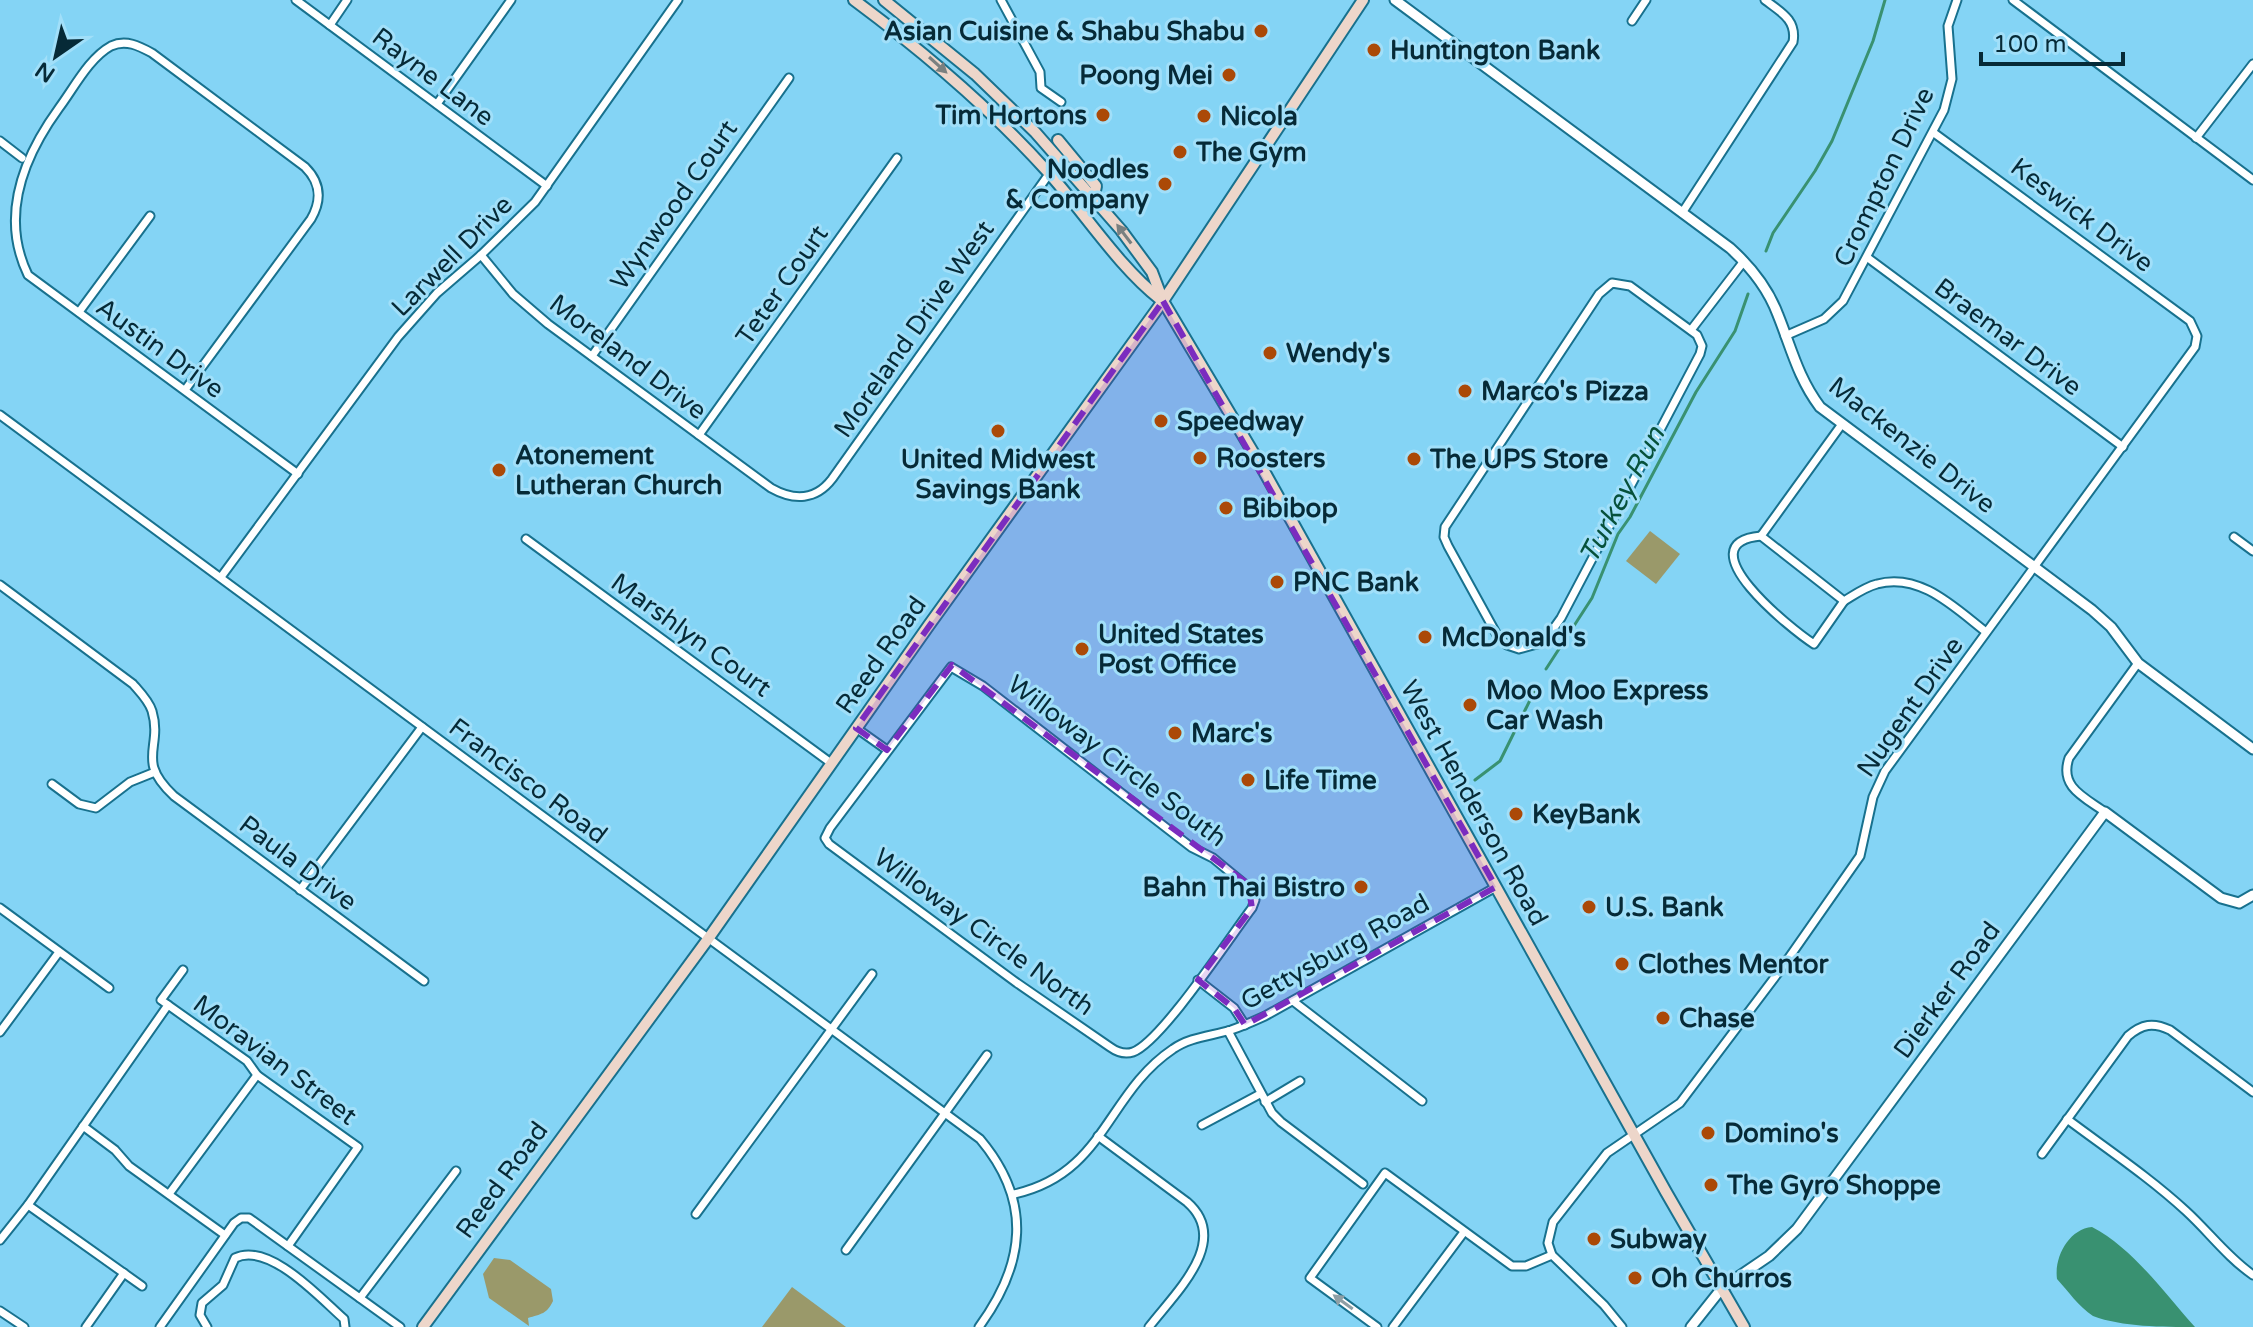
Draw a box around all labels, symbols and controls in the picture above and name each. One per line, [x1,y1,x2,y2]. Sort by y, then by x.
north arrow [16,16,96,96]
place label: Asian Cuisine & Shabu Shabu [884,16,1245,47]
scale bar [1981,16,2123,66]
street label: Rayne Lane [366,21,500,133]
marker: Asian Cuisine & Shabu Shabu [1252,22,1270,40]
text: 100 m [1993,30,2067,59]
place label: Huntington Bank [1390,35,1600,66]
marker: Huntington Bank [1365,41,1383,59]
text: N [31,56,60,87]
one-way arrow [928,56,947,74]
place label: Poong Mei [1079,60,1213,91]
marker: Poong Mei [1220,66,1238,84]
street label: Crompton Drive [1827,82,1941,272]
place label: Tim Hortons [934,100,1087,131]
place label: Nicola [1220,101,1298,132]
marker: Tim Hortons [1094,106,1112,124]
marker: Nicola [1195,107,1213,125]
street label: Wynwood Court [604,114,744,296]
place label: The Gym [1195,137,1307,168]
marker: The Gym [1171,143,1189,161]
street label: Keswick Drive [2005,151,2159,279]
place label: Noodles & Company [1005,154,1149,215]
marker: Noodles & Company [1156,175,1174,193]
street label: Larwell Drive [385,189,519,323]
street label: Moreland Drive West [827,214,1001,444]
street label: Teter Court [729,219,835,351]
one-way arrow [1116,223,1132,245]
street label: Braemar Drive [1928,272,2088,402]
street label: Moreland Drive [543,288,713,426]
street label: Austin Drive [90,291,230,405]
place label: Wendy's [1286,338,1390,369]
marker: Wendy's [1261,344,1279,362]
street label: Mackenzie Drive [1822,370,2002,520]
place label: Marco's Pizza [1481,376,1649,407]
marker: Marco's Pizza [1456,382,1474,400]
place label: Speedway [1177,406,1304,437]
marker: Speedway [1152,412,1170,430]
water label: Turkey Run [1572,420,1673,569]
marker: United Midwest Savings Bank [989,422,1007,440]
place label: Atonement Lutheran Church [515,440,722,501]
place label: Roosters [1216,443,1325,474]
place label: United Midwest Savings Bank [901,444,1095,505]
place label: The UPS Store [1429,444,1609,475]
marker: Roosters [1191,449,1209,467]
marker: The UPS Store [1405,450,1423,468]
marker: Atonement Lutheran Church [490,461,508,479]
place label: Bibibop [1242,493,1338,524]
marker: Bibibop [1217,499,1235,517]
street label: Marshlyn Court [605,567,777,703]
place label: PNC Bank [1293,567,1419,598]
marker: PNC Bank [1268,573,1286,591]
street label: Reed Road [829,590,933,720]
place label: United States Post Office [1098,619,1264,680]
place label: McDonald's [1441,622,1586,653]
marker: McDonald's [1416,628,1434,646]
street label: Nugent Drive [1850,631,1970,783]
marker: United States Post Office [1073,640,1091,658]
street label: Willoway Circle South [1001,669,1233,853]
street label: West Henderson Road [1394,675,1554,931]
place label: Moo Moo Express Car Wash [1486,675,1709,736]
marker: Moo Moo Express Car Wash [1461,696,1479,714]
street label: Francisco Road [443,711,613,851]
place label: Marc's [1191,718,1272,749]
marker: Marc's [1166,724,1184,742]
place label: Life Time [1264,765,1377,796]
marker: Life Time [1239,771,1257,789]
place label: KeyBank [1532,799,1640,830]
marker: KeyBank [1507,805,1525,823]
street label: Paula Drive [233,809,363,917]
street label: Willoway Circle North [868,842,1100,1022]
place label: Bahn Thai Bistro [1143,872,1345,903]
marker: Bahn Thai Bistro [1352,878,1370,896]
street label: Gettysburg Road [1235,887,1435,1017]
place label: U.S. Bank [1605,892,1724,923]
marker: U.S. Bank [1580,898,1598,916]
street label: Dierker Road [1887,916,2007,1064]
place label: Clothes Mentor [1638,949,1830,980]
marker: Clothes Mentor [1613,955,1631,973]
street label: Moravian Street [187,988,363,1132]
place label: Chase [1679,1003,1755,1034]
marker: Chase [1654,1009,1672,1027]
street label: Reed Road [449,1116,555,1244]
place label: Domino's [1724,1118,1839,1149]
marker: Domino's [1699,1124,1717,1142]
place label: The Gyro Shoppe [1726,1170,1941,1201]
marker: The Gyro Shoppe [1702,1176,1720,1194]
place label: Subway [1610,1224,1707,1255]
marker: Subway [1585,1230,1603,1248]
place label: Oh Churros [1651,1263,1792,1294]
marker: Oh Churros [1626,1269,1644,1287]
one-way arrow [1333,1295,1354,1311]

